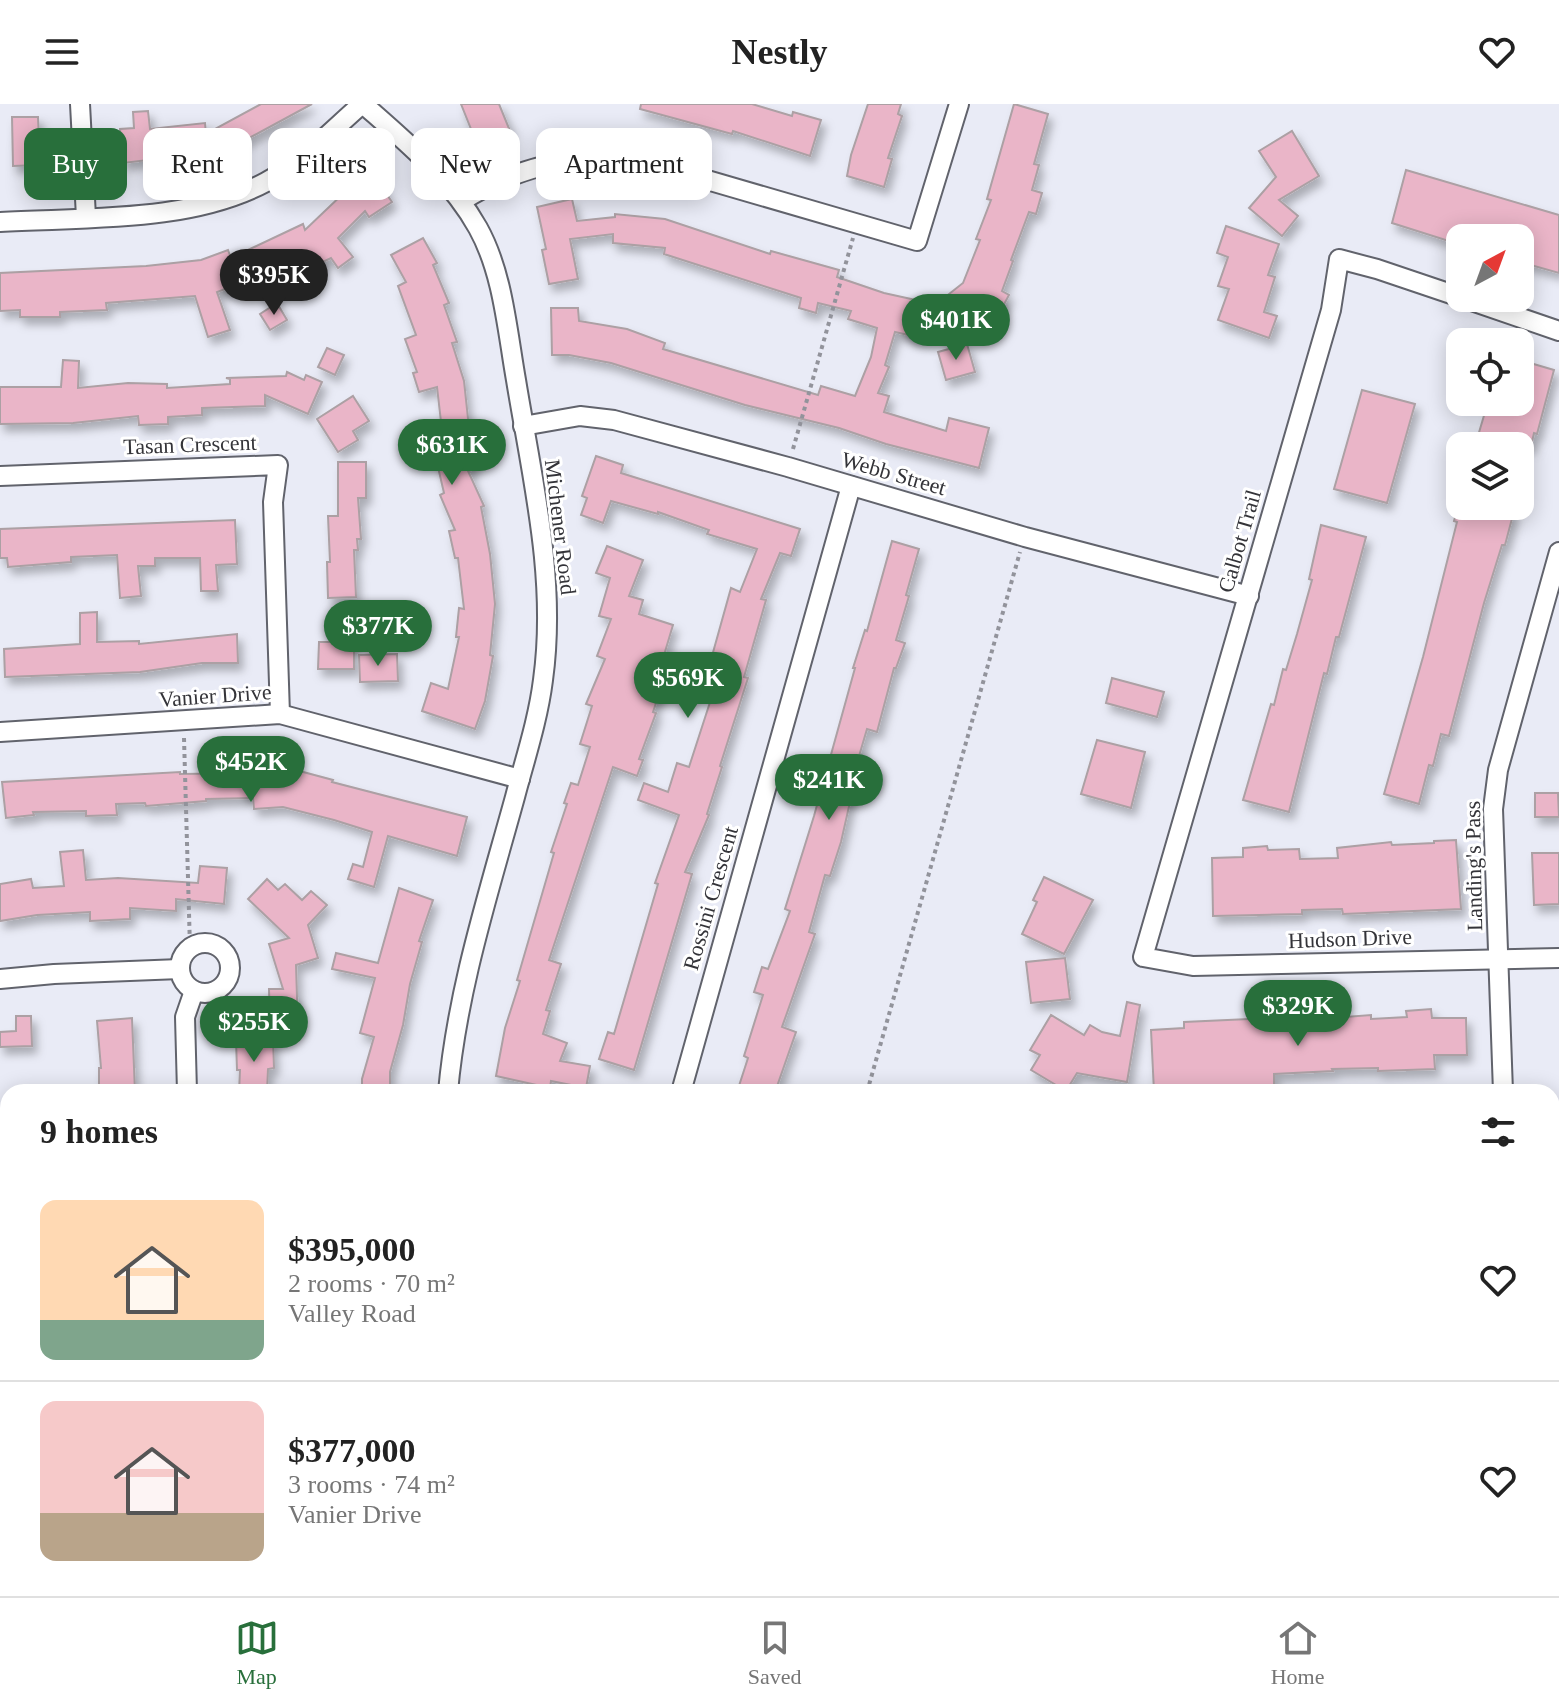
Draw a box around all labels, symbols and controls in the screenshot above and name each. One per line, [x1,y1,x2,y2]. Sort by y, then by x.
icon: menu [40,30,84,74]
icon: heart [1475,30,1519,74]
text: Nestly [732,32,827,72]
chip: Buy [24,128,127,200]
chip: Rent [143,128,252,200]
chip: Filters [268,128,395,200]
chip: New [411,128,520,200]
chip: Apartment [536,128,712,200]
north arrow [1446,224,1534,312]
map controls [1446,224,1534,520]
pin: $395K [218,249,330,317]
text: $395K [238,260,310,289]
pin: $401K [900,294,1012,362]
text: $401K [920,305,992,334]
button: locate [1446,328,1534,416]
pin: $631K [396,419,508,487]
street label: Tasan Crescent [123,430,257,459]
text: $631K [416,430,488,459]
button: layers [1446,432,1534,520]
street label: Webb Street [839,447,949,500]
street label: Michener Road [540,458,581,596]
street label: Calbot Trail [1213,487,1266,595]
pin: $377K [322,600,434,668]
text: $377K [342,611,414,640]
pin: $569K [632,652,744,720]
text: $569K [652,663,724,692]
street label: Vanier Drive [158,679,272,712]
pin: $452K [195,736,307,804]
text: $452K [215,747,287,776]
pin: $241K [773,754,885,822]
text: $241K [793,765,865,794]
street label: Landing's Pass [1460,801,1487,931]
street label: Rossini Crescent [678,823,743,973]
street label: Hudson Drive [1288,924,1412,953]
pin: $329K [1242,980,1354,1048]
text: $329K [1262,991,1334,1020]
pin: $255K [198,996,310,1064]
text: $255K [218,1007,290,1036]
icon: filters [1476,1110,1520,1154]
text: 9 homes [40,1113,158,1150]
text: $395,000 [288,1231,416,1268]
icon: home [104,1232,200,1328]
icon: heart [1476,1258,1520,1302]
text: 2 rooms · 70 m² [288,1269,455,1298]
text: Valley Road [288,1299,416,1328]
text: $377,000 [288,1432,416,1469]
icon: home [104,1433,200,1529]
icon: heart [1476,1459,1520,1503]
text: 3 rooms · 74 m² [288,1470,455,1499]
text: Vanier Drive [288,1500,422,1529]
tab: Map [235,1616,279,1690]
tab: Saved [748,1616,802,1690]
tab: Home [1271,1616,1324,1690]

